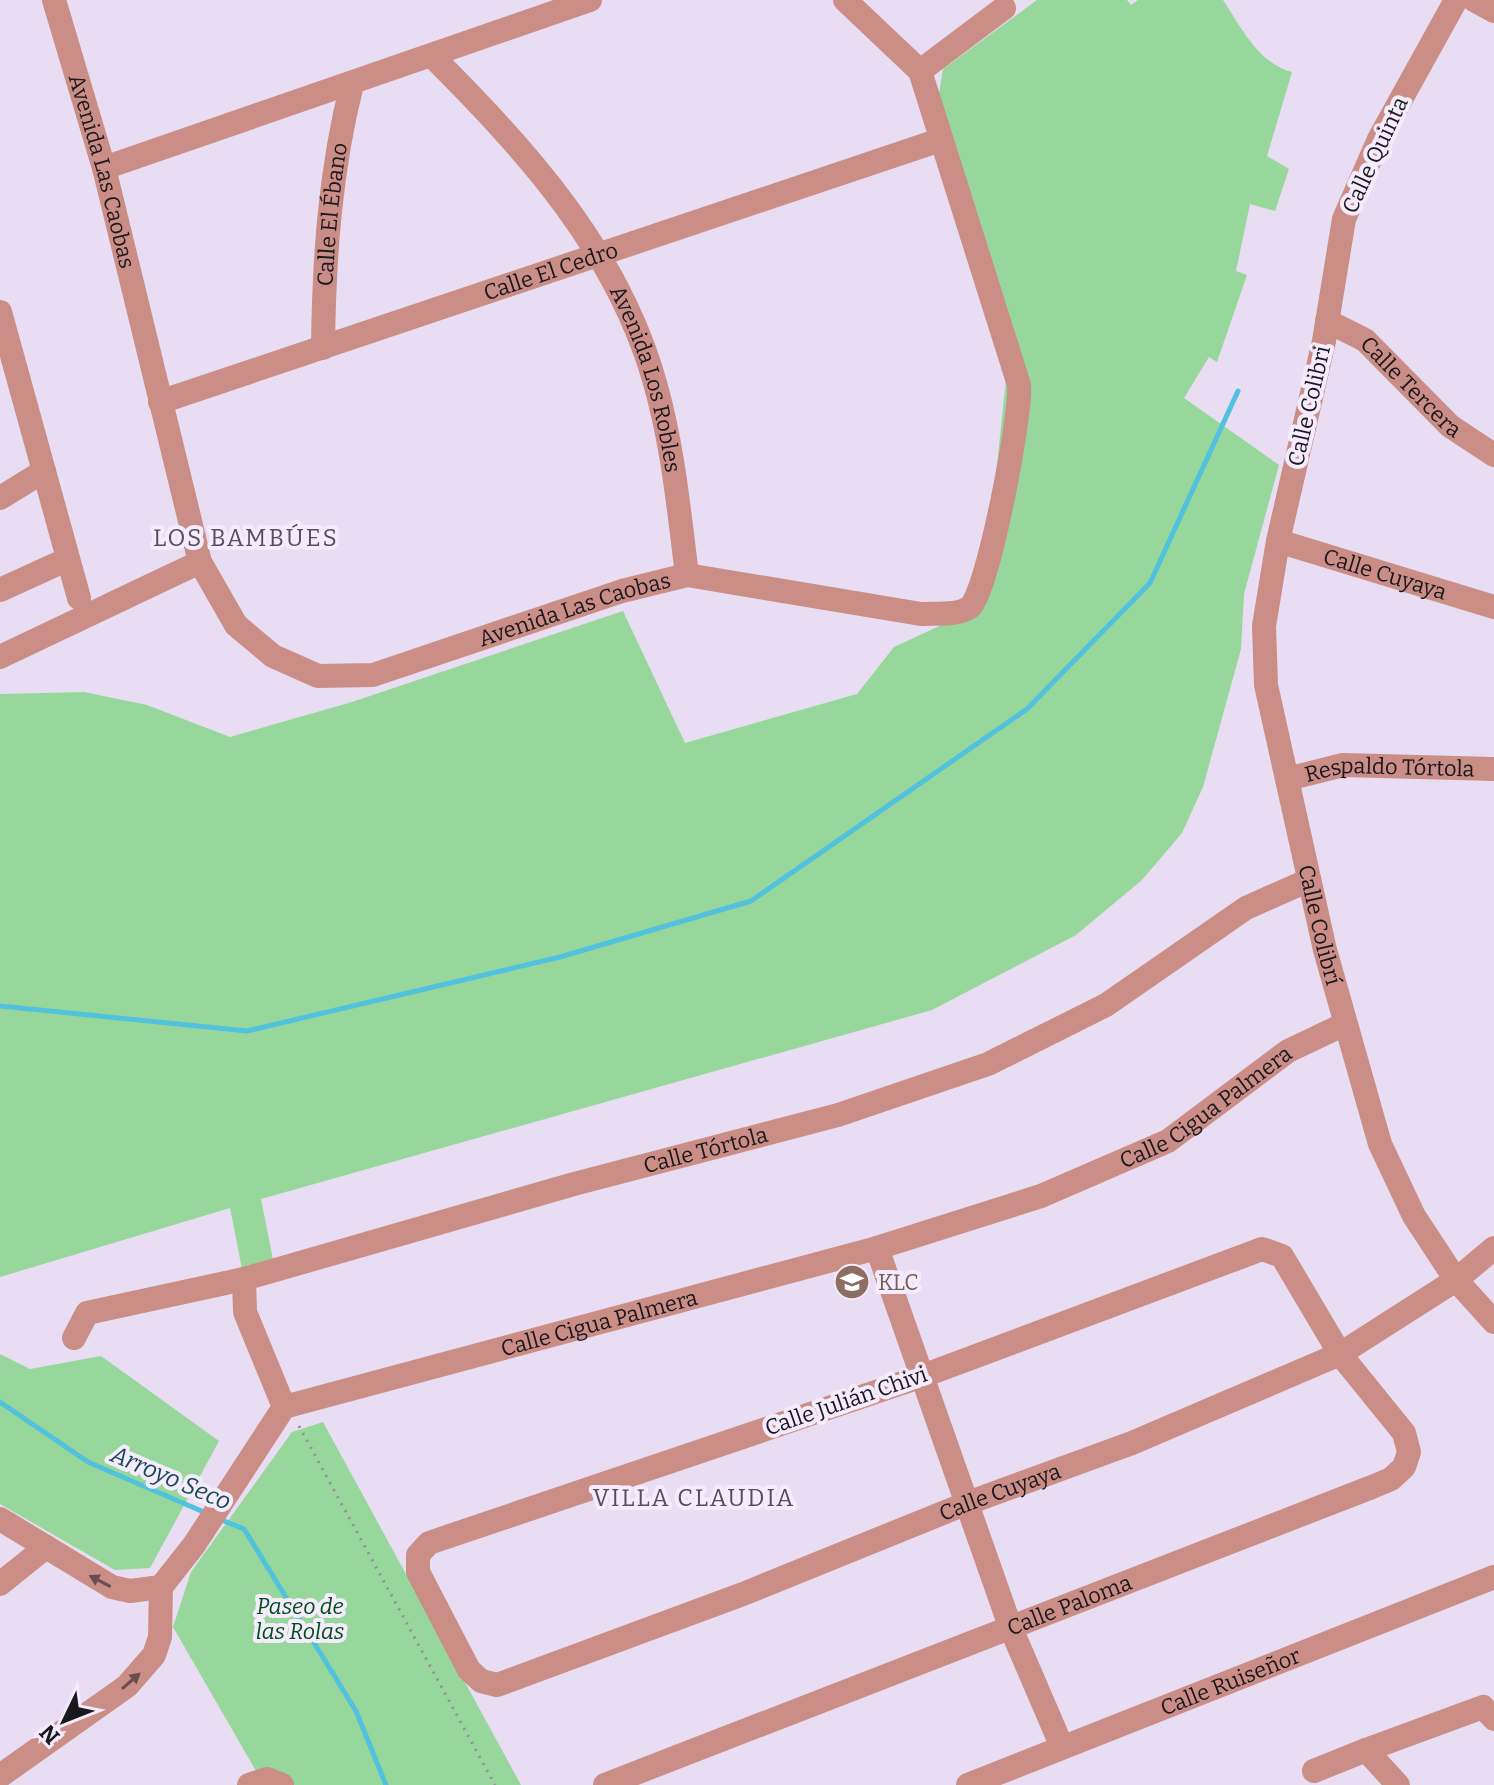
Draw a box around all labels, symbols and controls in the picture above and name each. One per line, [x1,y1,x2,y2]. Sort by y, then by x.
street label: Avenida Las Caobas [63,71,141,271]
street label: Calle Quinta [1336,93,1414,217]
street label: Calle El Ébano [311,140,353,287]
street label: Calle El Cedro [480,236,621,306]
street label: Avenida Los Robles [604,280,687,474]
street label: Calle Tercera [1355,330,1466,443]
street label: Calle Colibri [1282,343,1336,469]
district label: LOS BAMBÚES [153,523,339,552]
street label: Calle Cuyaya [1320,542,1450,605]
street label: Avenida Las Caobas [475,566,673,652]
street label: Respaldo Tórtola [1302,751,1475,788]
street label: Calle Colibrí [1293,862,1348,988]
street label: Calle Cigua Palmera [1115,1040,1297,1174]
street label: Calle Tórtola [640,1120,770,1179]
school or university icon: KLC [833,1263,871,1301]
place label: KLC [878,1269,918,1296]
street label: Calle Cigua Palmera [498,1283,700,1362]
street label: Calle Julián Chivi [761,1360,931,1441]
water label: Arroyo Seco [106,1440,235,1516]
street label: Calle Cuyaya [935,1457,1064,1527]
district label: VILLA CLAUDIA [593,1484,795,1512]
street label: Calle Paloma [1003,1568,1135,1641]
one-way arrow [88,1574,111,1587]
park label: Paseo de las Rolas [256,1593,344,1645]
street label: Calle Ruiseñor [1156,1641,1304,1721]
one-way arrow [122,1673,141,1691]
north arrow [24,1681,104,1761]
text: N [34,1719,65,1750]

